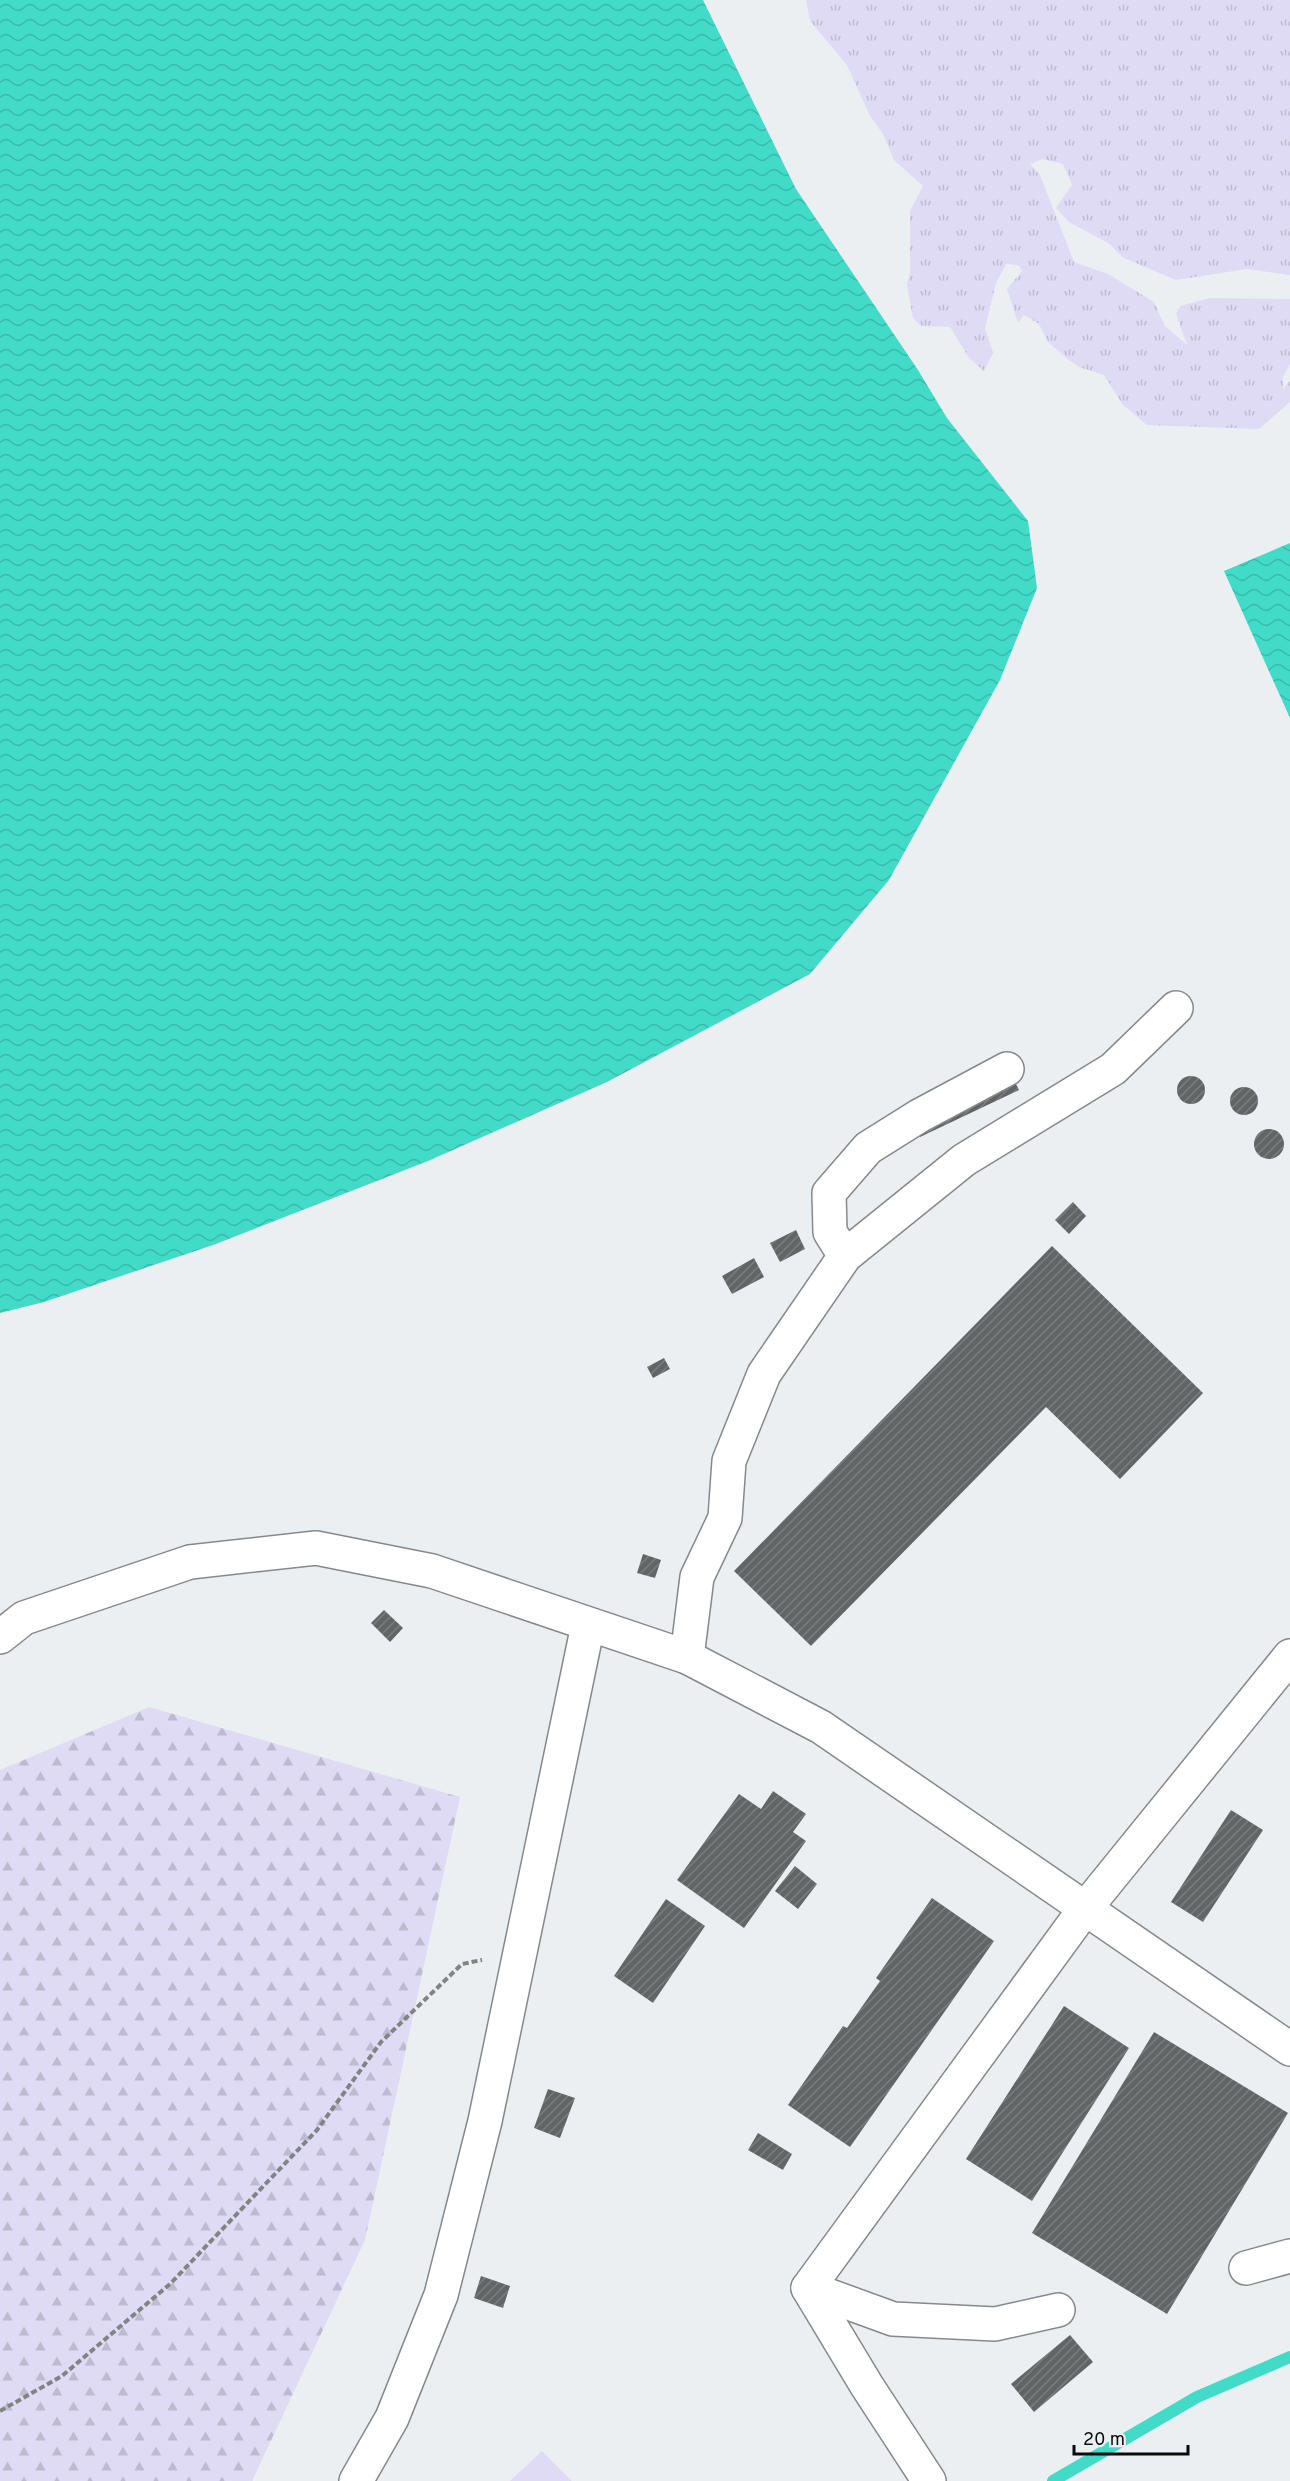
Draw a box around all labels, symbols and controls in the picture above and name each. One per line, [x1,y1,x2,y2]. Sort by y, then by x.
scale bar [1074,2418,1188,2456]
text: 20 m [1083,2429,1125,2452]

